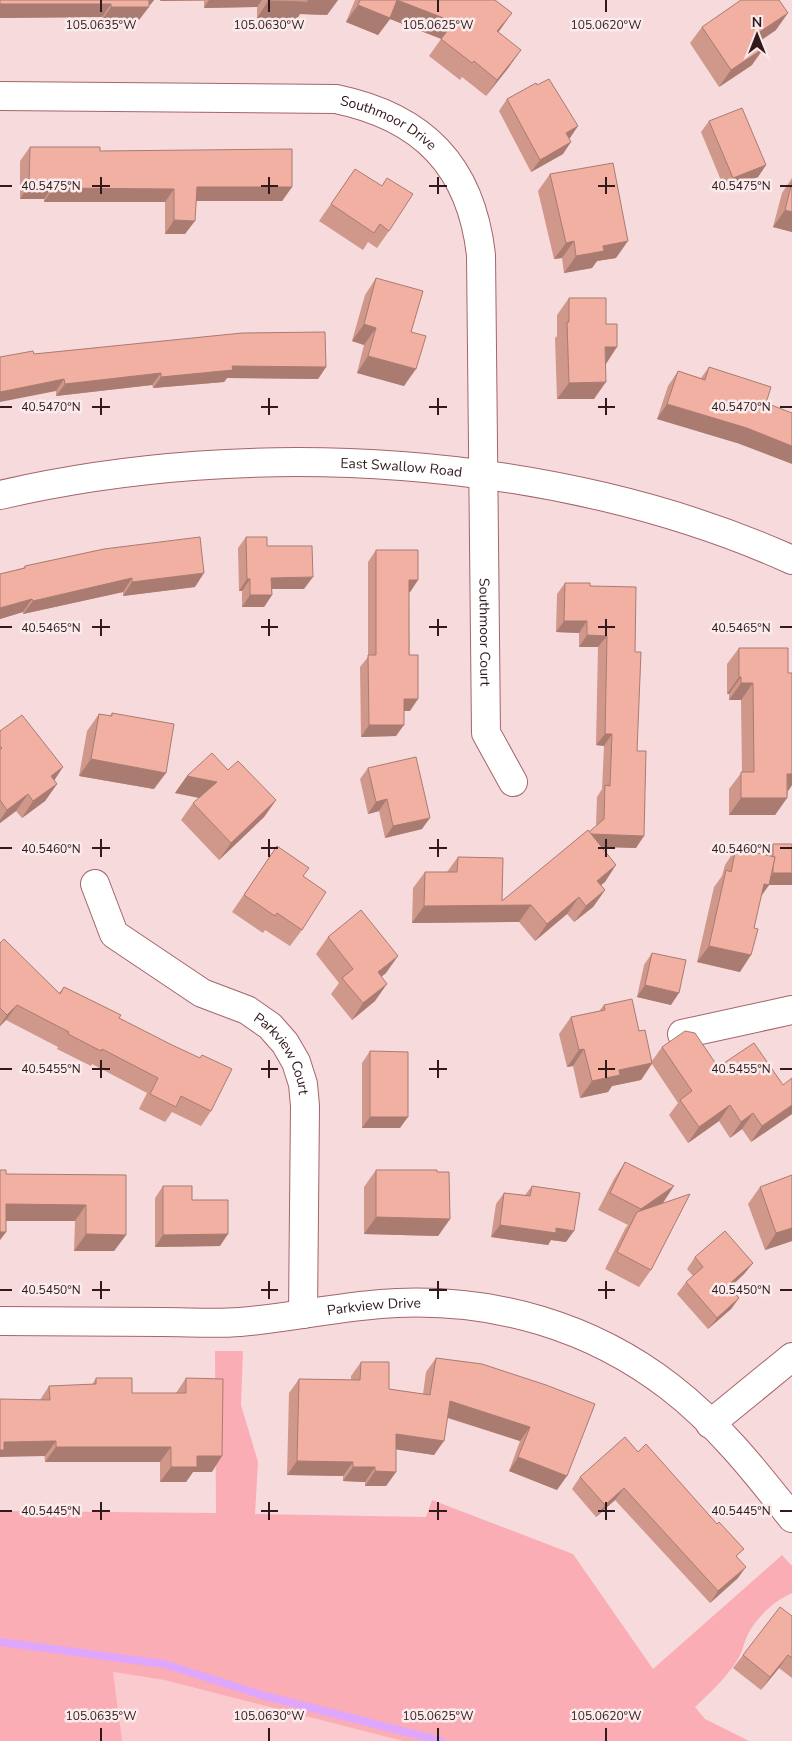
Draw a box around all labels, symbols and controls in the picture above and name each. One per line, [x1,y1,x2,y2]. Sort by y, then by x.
north arrow [732,10,782,60]
text: N [752,13,762,32]
text: 105.0635°W [65,17,137,33]
text: 105.0630°W [233,17,305,33]
text: 105.0625°W [402,17,474,33]
text: 105.0620°W [570,17,642,33]
street label: Southmoor Drive [338,91,441,155]
text: 40.5475°N [21,178,81,194]
text: 40.5475°N [711,178,771,194]
text: 40.5470°N [21,399,81,415]
text: 40.5470°N [711,399,771,415]
street label: East Swallow Road [340,454,463,482]
street label: Southmoor Court [474,578,495,686]
text: 40.5465°N [21,620,81,636]
text: 40.5465°N [711,620,771,636]
text: 40.5460°N [21,841,81,857]
text: 40.5460°N [711,841,771,857]
street label: Parkview Court [250,1009,313,1096]
text: 40.5455°N [21,1061,81,1077]
text: 40.5455°N [711,1061,771,1077]
text: 40.5450°N [21,1282,81,1298]
text: 40.5450°N [711,1282,771,1298]
street label: Parkview Drive [326,1294,421,1320]
text: 40.5445°N [21,1503,81,1519]
text: 40.5445°N [711,1503,771,1519]
text: 105.0635°W [65,1708,137,1724]
text: 105.0630°W [233,1708,305,1724]
text: 105.0625°W [402,1708,474,1724]
text: 105.0620°W [570,1708,642,1724]

